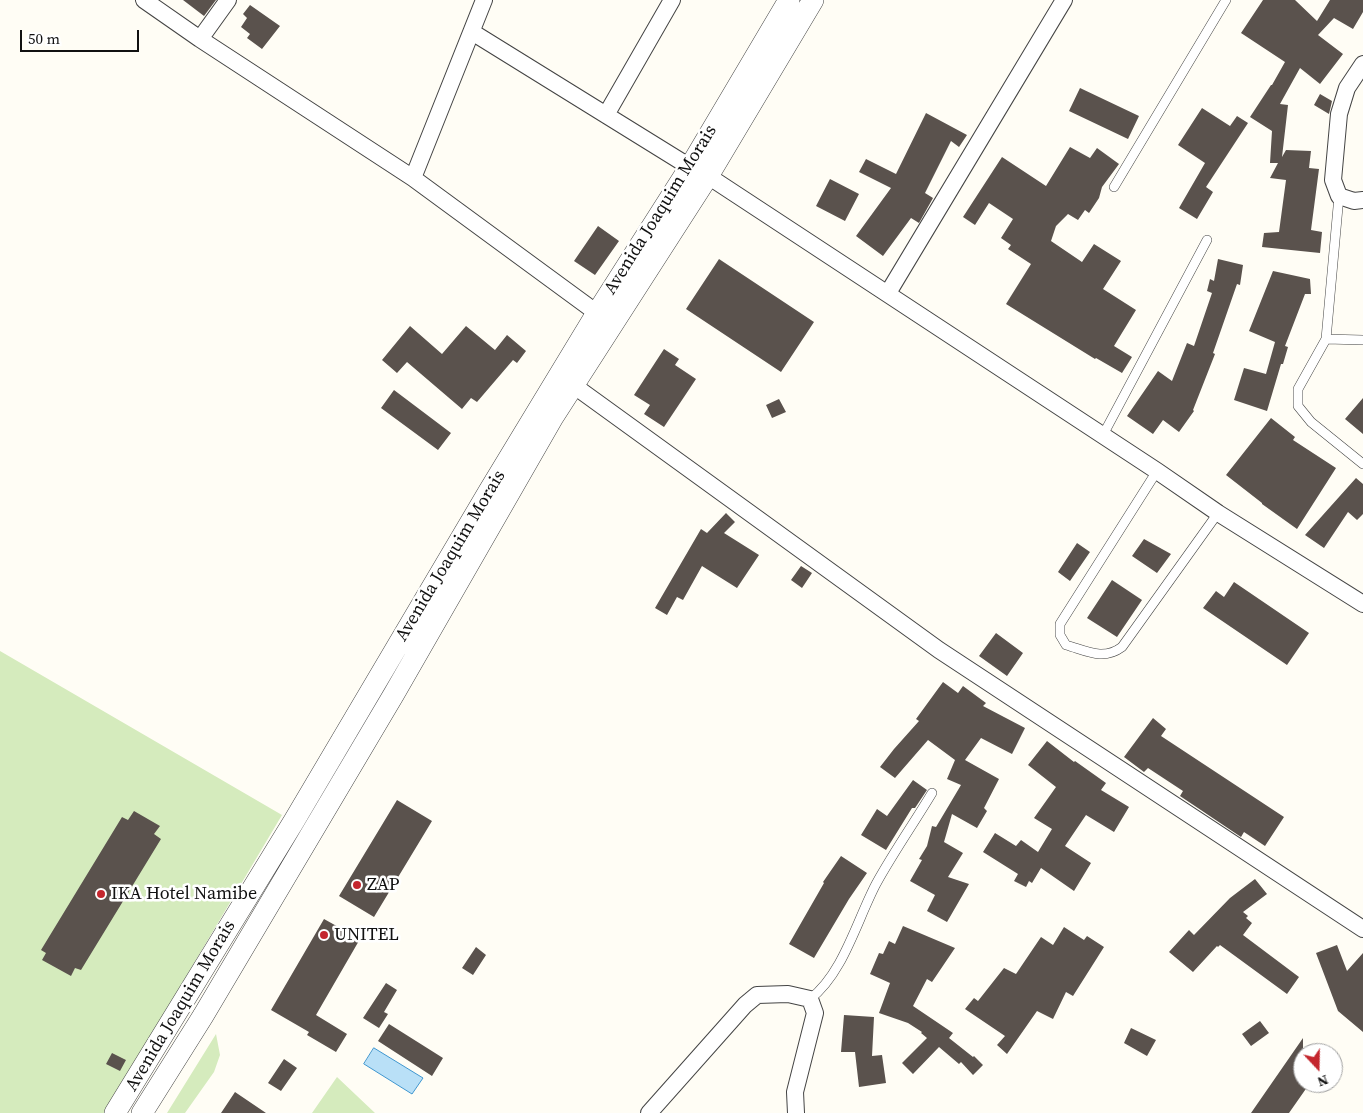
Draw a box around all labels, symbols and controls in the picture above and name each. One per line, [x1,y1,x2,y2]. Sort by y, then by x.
scale bar [22,20,141,52]
text: 50 m [28,28,60,49]
street label: Avenida Joaquim Morais [600,121,722,299]
street label: Avenida Joaquim Morais [391,467,511,645]
place label: ZAP [367,874,399,896]
marker: ZAP [351,879,363,891]
place label: IKA Hotel Namibe [111,883,257,905]
marker: IKA Hotel Namibe [95,888,107,900]
street label: Avenida Joaquim Morais [121,917,241,1095]
place label: UNITEL [334,924,399,946]
marker: UNITEL [318,929,330,941]
north arrow [1293,1043,1343,1093]
text: N [1315,1070,1331,1092]

